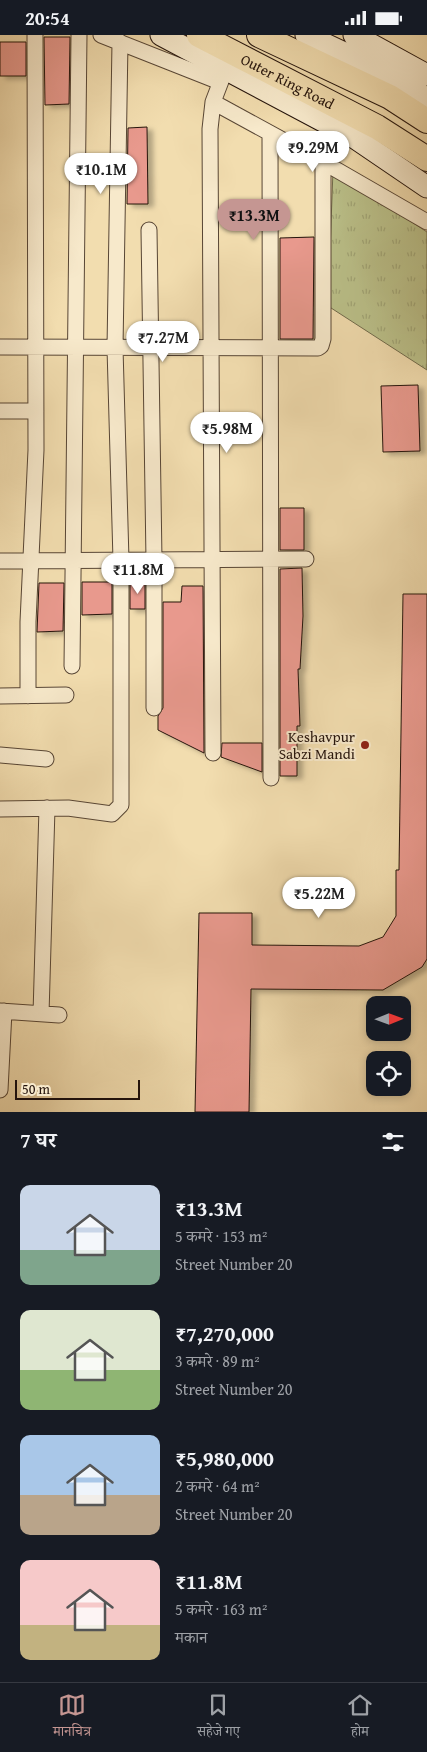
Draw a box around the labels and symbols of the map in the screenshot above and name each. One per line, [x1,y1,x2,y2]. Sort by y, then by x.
street label: Outer Ring Road [237,48,338,114]
pin: ₹9.29M [272,131,354,173]
pin: ₹10.1M [60,153,142,195]
pin: ₹13.3M [213,199,295,241]
pin: ₹7.27M [122,321,204,363]
pin: ₹5.98M [186,411,268,454]
pin: ₹11.8M [97,553,179,595]
place label: Keshavpur Sabzi Mandi [279,726,355,764]
marker: Keshavpur Sabzi Mandi [359,739,371,751]
pin: ₹5.22M [278,877,360,919]
north arrow [366,996,411,1041]
scale bar [15,1077,140,1100]

